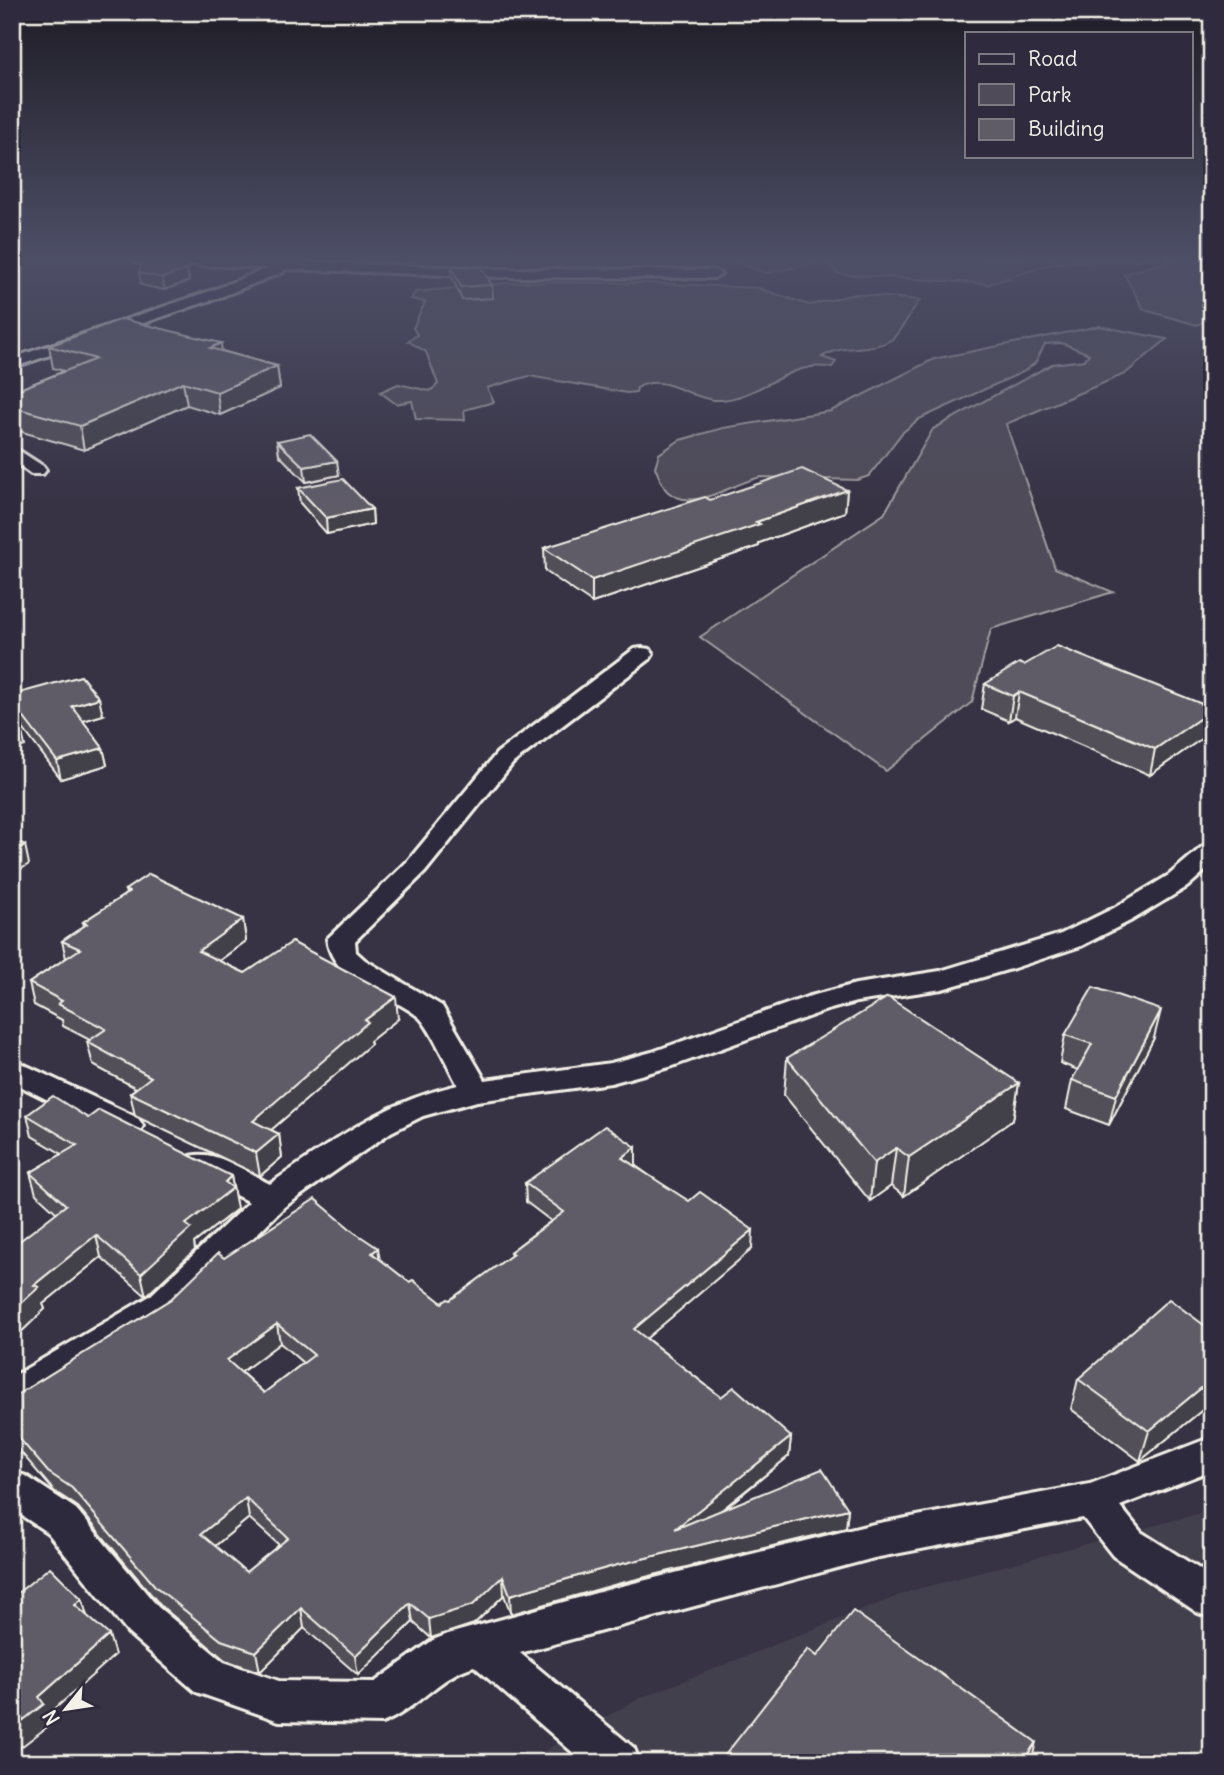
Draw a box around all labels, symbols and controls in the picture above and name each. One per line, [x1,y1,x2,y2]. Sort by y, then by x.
legend [965,32,1192,158]
text: Road [1028,45,1077,72]
text: Park [1028,81,1071,108]
text: Building [1028,115,1104,142]
north arrow [32,1674,102,1744]
text: N [38,1706,65,1729]

